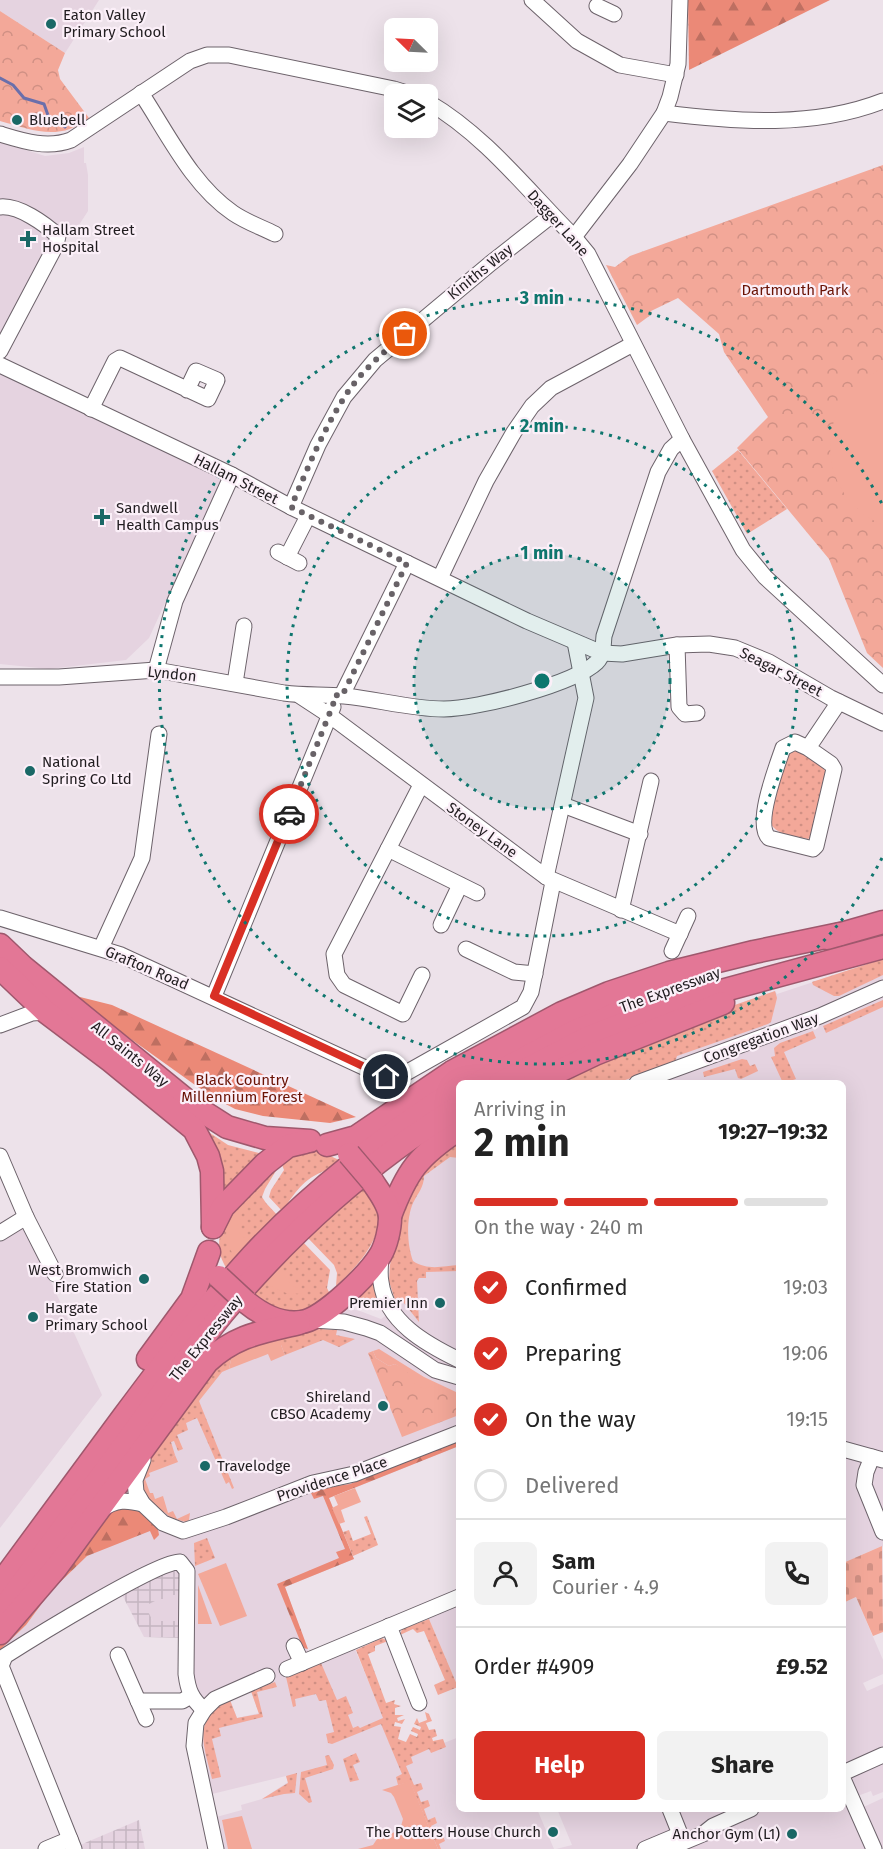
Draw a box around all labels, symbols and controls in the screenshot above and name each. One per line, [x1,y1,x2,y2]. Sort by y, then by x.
place label: Eaton Valley Primary School [63,6,166,41]
marker: Eaton Valley Primary School [44,17,58,31]
north arrow [384,18,438,72]
map controls [384,18,438,138]
button: layers [384,84,438,138]
place label: Bluebell [29,111,86,129]
marker: Bluebell [10,113,24,127]
street label: Dagger Lane [523,186,593,260]
place label: Hallam Street Hospital [42,221,135,256]
marker: Hallam Street Hospital [19,230,37,248]
street label: Kiniths Way [444,240,517,304]
park label: Dartmouth Park [742,281,849,299]
text: 3 min [519,287,564,309]
pin [379,308,430,359]
icon: bag [388,317,421,350]
text: 2 min [520,415,564,437]
street label: Hallam Street [191,450,282,508]
place label: Sandwell Health Campus [116,499,219,534]
marker: Sandwell Health Campus [93,508,111,526]
text: 1 min [520,542,564,564]
street label: Seagar Street [737,643,826,701]
street label: Lyndon [147,662,197,686]
centre of rings [532,671,552,691]
place label: National Spring Co Ltd [42,753,132,788]
marker: National Spring Co Ltd [23,764,37,778]
courier [259,784,319,844]
icon: car [273,798,306,831]
street label: Stoney Lane [443,798,521,862]
street label: Grafton Road [102,942,192,994]
street label: The Expressway [617,963,723,1017]
street label: Congregation Way [701,1009,822,1067]
street label: All Saints Way [88,1017,173,1091]
pin [360,1051,411,1102]
icon: home [369,1060,402,1093]
park label: Black Country Millennium Forest [181,1071,303,1106]
text: Arriving in [474,1097,567,1121]
text: 19:27–19:32 [718,1118,828,1145]
text: 2 min [474,1120,570,1166]
text: On the way · 240 m [474,1215,644,1239]
place label: West Bromwich Fire Station [28,1261,132,1296]
icon: check [474,1271,507,1304]
marker: West Bromwich Fire Station [137,1272,151,1286]
text: Confirmed [525,1274,628,1301]
text: 19:03 [783,1275,828,1299]
street label: The Expressway [166,1291,247,1385]
place label: Premier Inn [349,1294,428,1312]
marker: Premier Inn [433,1296,447,1310]
place label: Hargate Primary School [45,1299,148,1334]
marker: Hargate Primary School [26,1310,40,1324]
icon: check [474,1337,507,1370]
text: Preparing [525,1340,621,1367]
text: 19:06 [782,1341,828,1365]
place label: Shireland CBSO Academy [270,1388,372,1423]
marker: Shireland CBSO Academy [376,1399,390,1413]
icon: check [474,1403,507,1436]
text: On the way [525,1406,636,1433]
text: 19:15 [786,1407,828,1431]
street label: Providence Place [274,1453,390,1505]
place label: Travelodge [217,1457,291,1475]
marker: Travelodge [198,1459,212,1473]
text: Delivered [525,1472,620,1499]
button: person [474,1542,537,1605]
button: phone [765,1542,828,1605]
text: Sam [552,1548,595,1575]
text: Courier · 4.9 [552,1575,659,1599]
text: Order #4909 [474,1653,594,1680]
text: £9.52 [776,1653,828,1680]
button: Help [474,1731,645,1800]
button: Share [657,1731,828,1800]
place label: The Potters House Church [366,1823,541,1841]
marker: The Potters House Church [546,1825,560,1839]
place label: Anchor Gym (L1) [673,1825,780,1843]
marker: Anchor Gym (L1) [785,1827,799,1841]

